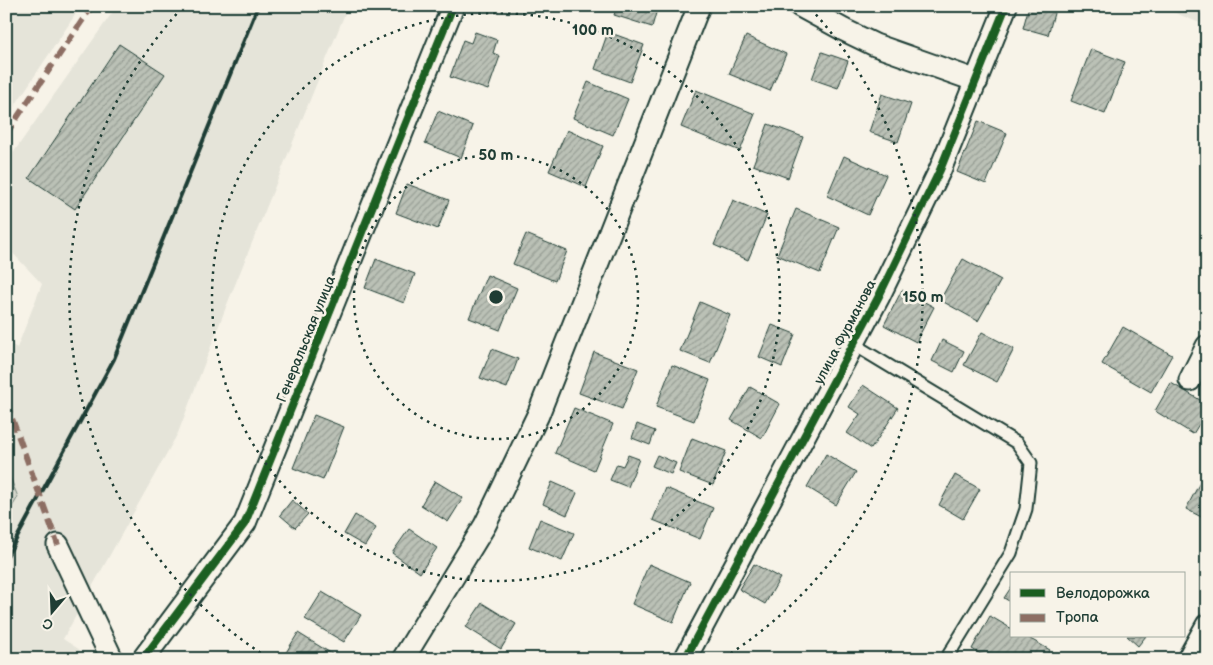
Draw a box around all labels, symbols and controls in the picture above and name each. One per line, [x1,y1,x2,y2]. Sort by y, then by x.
text: 100 m [572,21,614,40]
text: 50 m [479,146,514,165]
street label: Генеральская улица [273,273,339,405]
street label: улица Фурманова [810,276,880,387]
centre of rings [487,288,505,306]
text: 150 m [902,288,944,307]
legend [1010,572,1186,638]
text: Велодорожка [1056,584,1150,603]
north arrow [28,588,78,638]
text: Тропа [1056,608,1099,627]
text: С [40,614,55,633]

